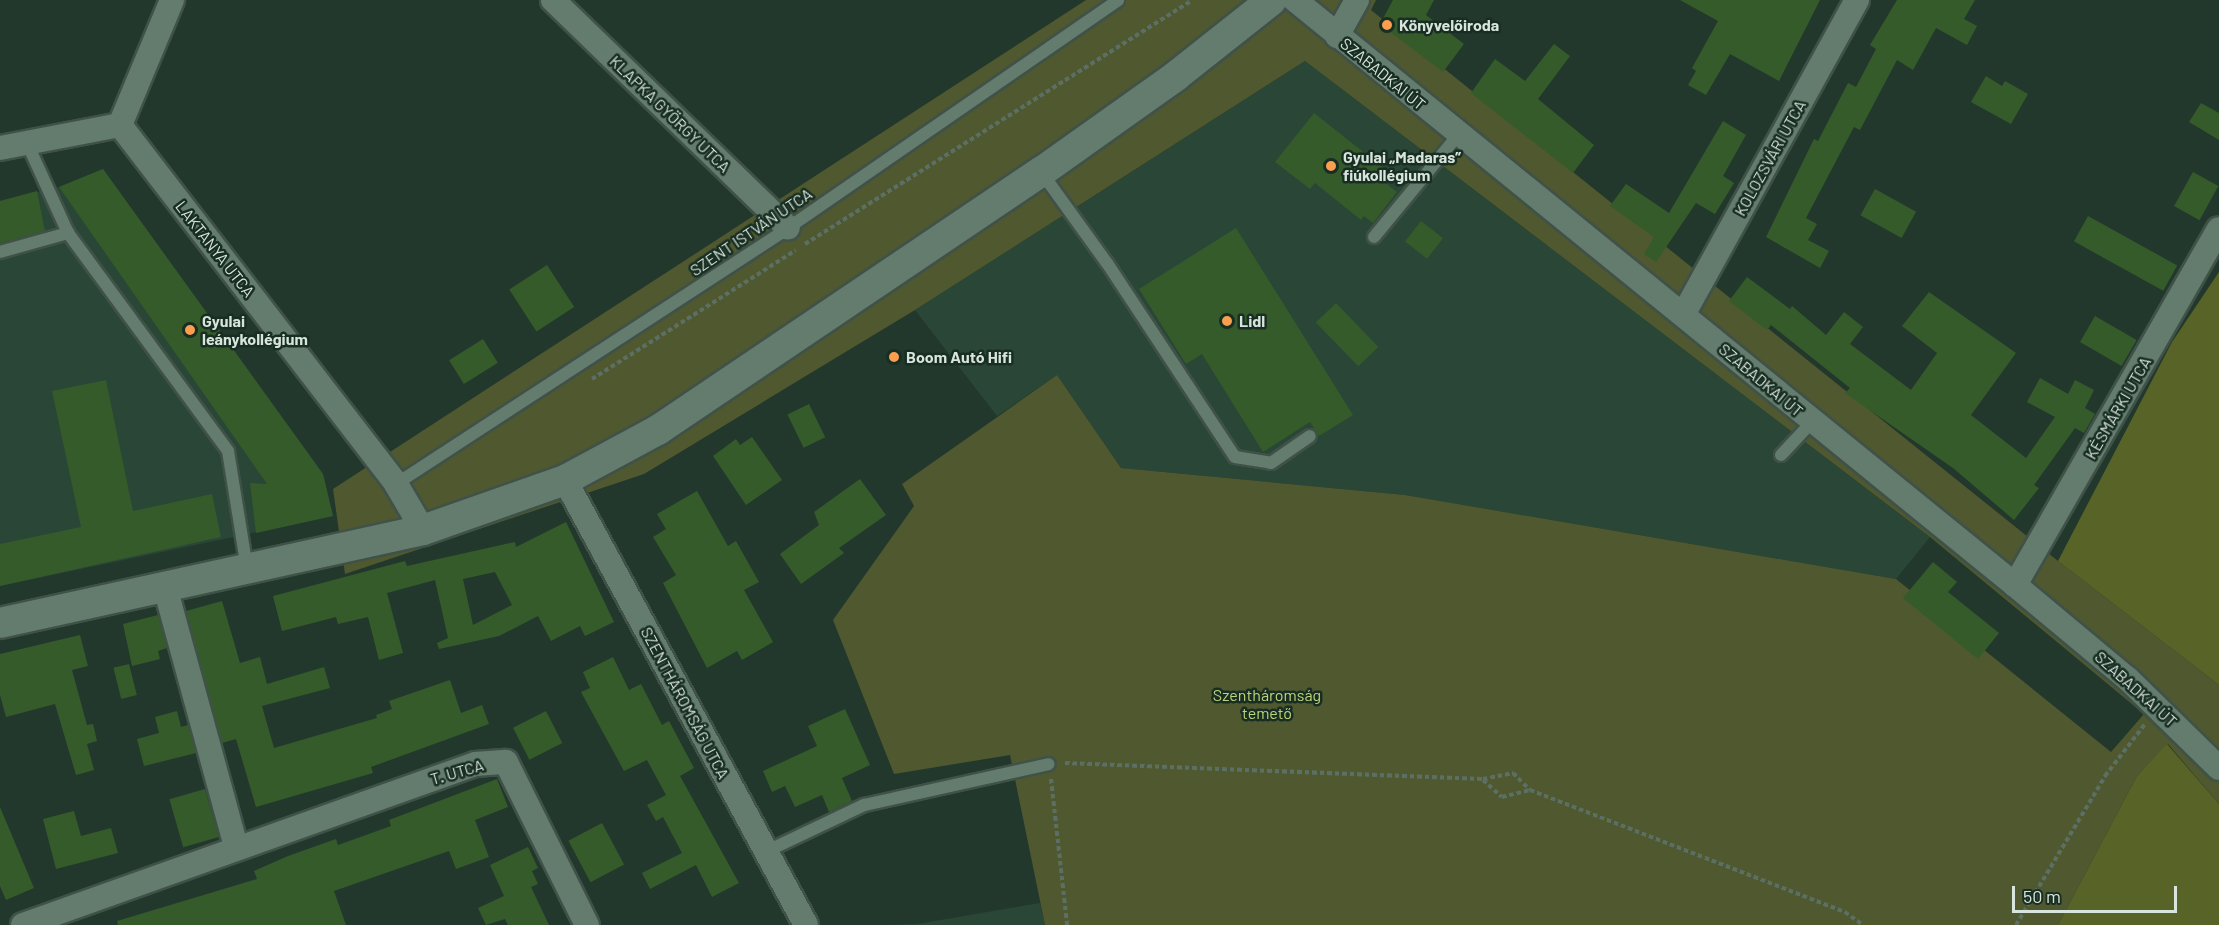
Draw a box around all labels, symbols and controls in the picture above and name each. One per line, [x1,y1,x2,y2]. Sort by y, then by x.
place label: Könyvelőiroda [1399,15,1499,35]
marker: Könyvelőiroda [1380,18,1394,32]
street label: SZABADKAI ÚT [1337,34,1429,114]
street label: KLAPKA GYÖRGY UTCA [606,52,734,176]
street label: KOLOZSVÁRI UTCA [1730,97,1810,219]
place label: Gyulai „Madaras” fiúkollégium [1343,147,1461,185]
marker: Gyulai „Madaras” fiúkollégium [1324,159,1338,173]
street label: SZENT ISTVÁN UTCA [686,184,816,280]
street label: LAKTANYA UTCA [171,197,259,301]
place label: Gyulai leánykollégium [202,311,308,349]
place label: Lidl [1239,311,1265,331]
marker: Lidl [1220,314,1234,328]
marker: Gyulai leánykollégium [183,323,197,337]
street label: SZABADKAI ÚT [1715,339,1807,421]
place label: Boom Autó Hifi [906,347,1012,367]
marker: Boom Autó Hifi [887,350,901,364]
street label: KÉSMÁRKI UTCA [2081,353,2155,463]
street label: SZENTHÁROMSÁG UTCA [637,624,733,782]
street label: SZABADKAI ÚT [2091,647,2181,731]
park label: Szentháromság temető [1213,685,1321,723]
street label: T. UTCA [428,755,486,789]
scale bar [2015,874,2180,912]
text: 50 m [2023,885,2061,907]

